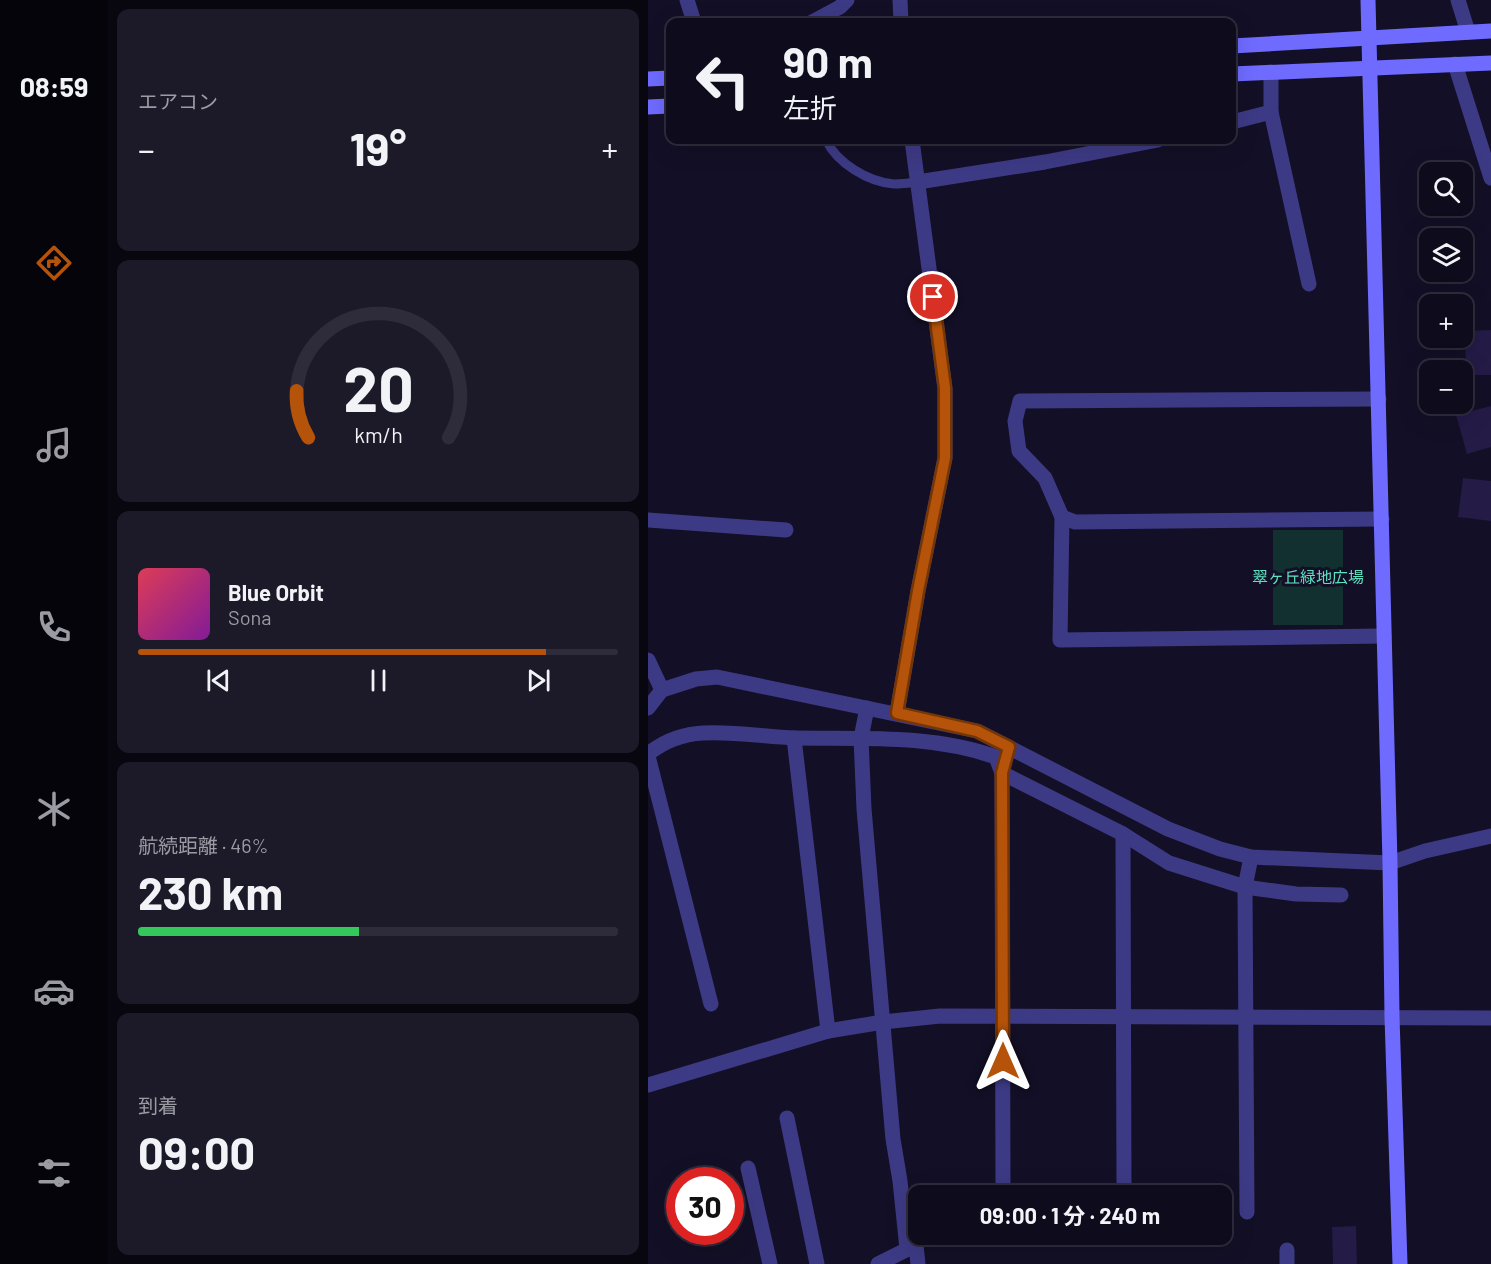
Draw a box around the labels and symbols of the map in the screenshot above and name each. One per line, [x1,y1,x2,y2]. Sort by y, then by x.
pin [907,271,958,322]
park label: 翠ヶ丘緑地広場 [1252,567,1364,586]
position arrow [971,1029,1035,1093]
speed limit sign: 30 [666,1167,744,1245]

